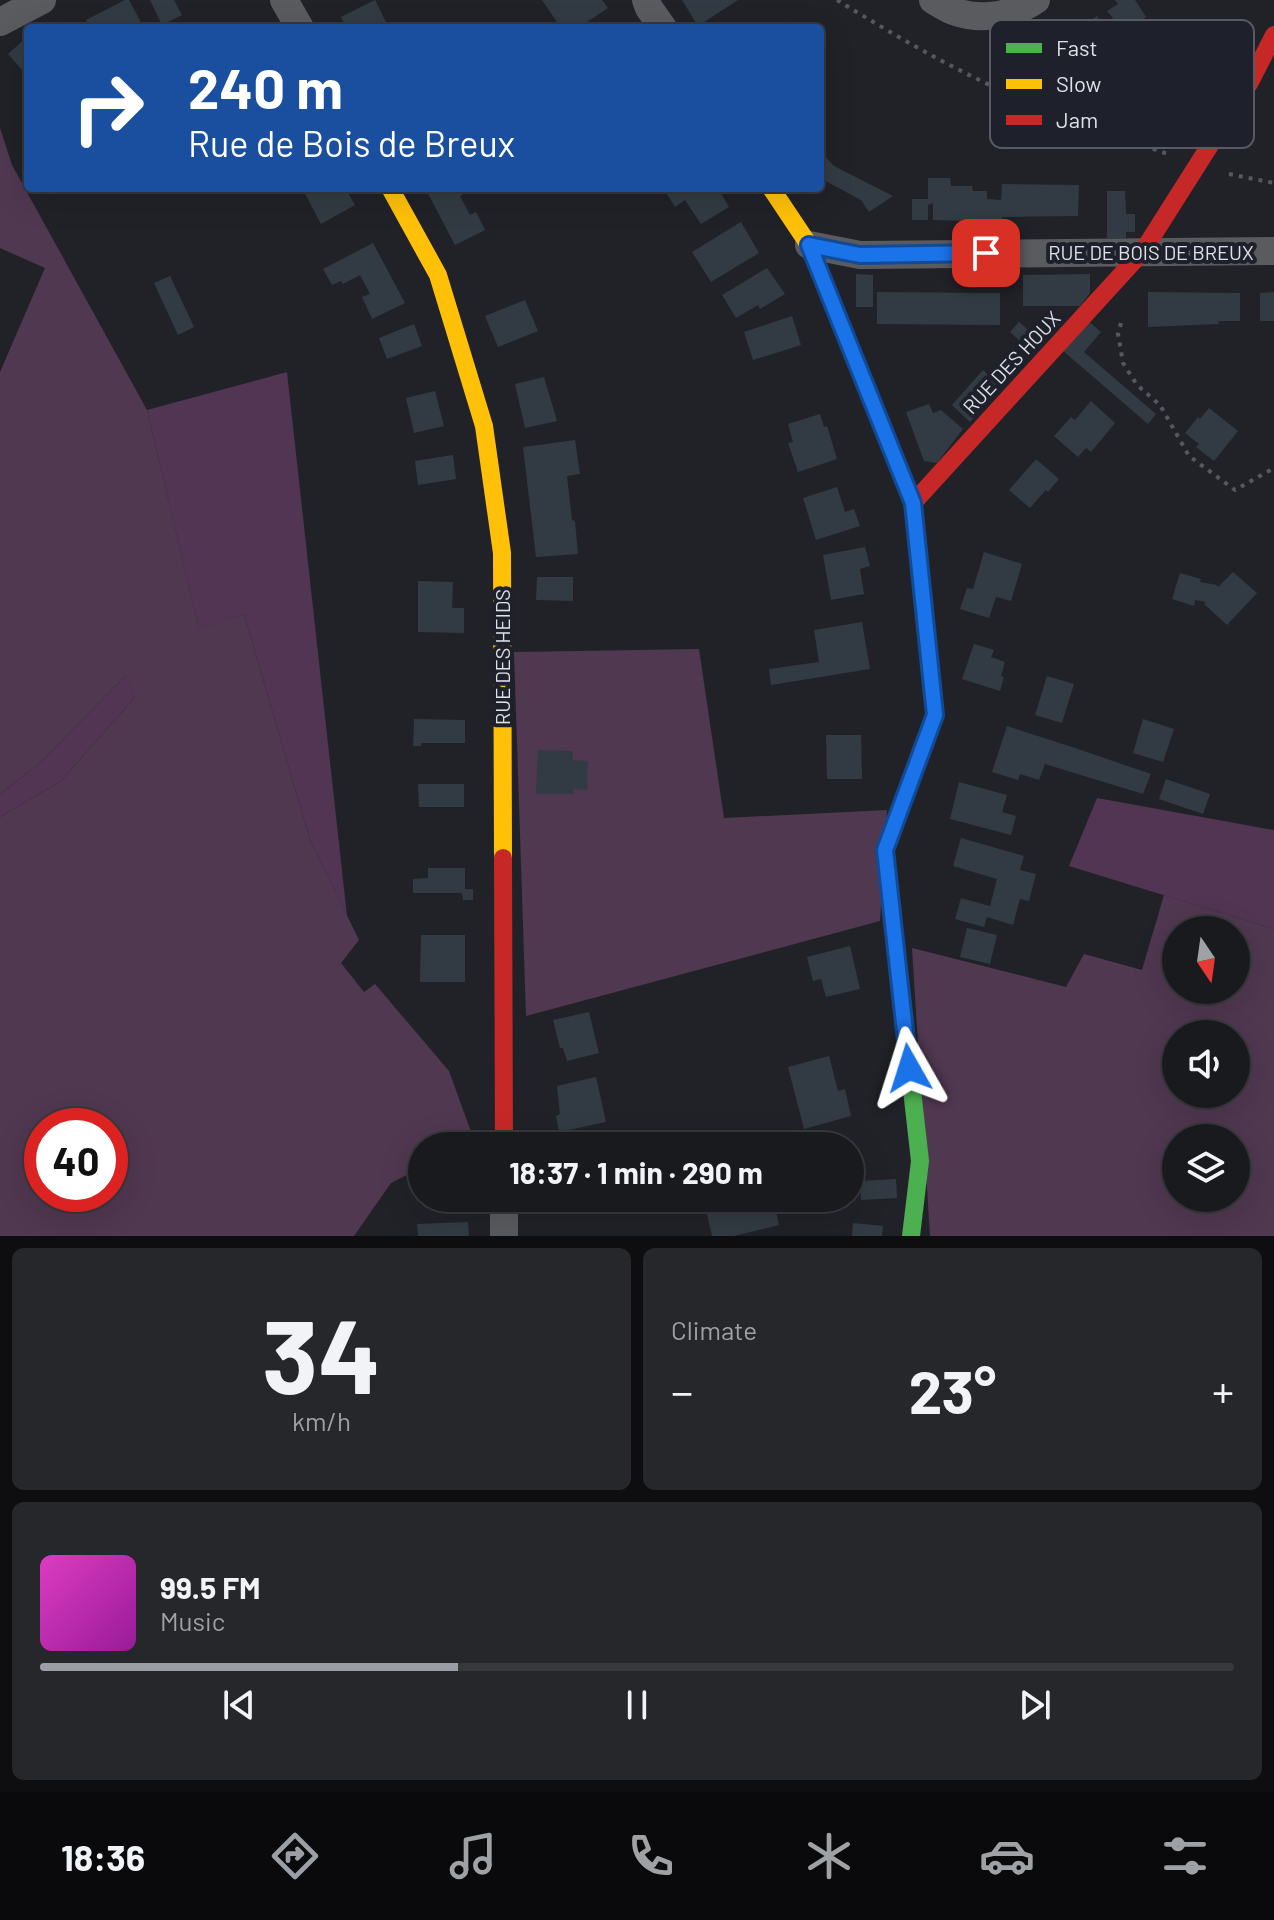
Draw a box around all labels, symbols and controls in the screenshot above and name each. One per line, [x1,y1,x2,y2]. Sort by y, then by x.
legend [990,20,1254,148]
text: Fast [1056,34,1098,60]
text: 240 m [188,53,343,120]
icon: right [56,56,160,160]
text: Slow [1056,70,1101,96]
text: Jam [1056,106,1098,132]
text: Rue de Bois de Breux [188,121,515,164]
pin [952,219,1020,287]
icon: arrive [964,231,1008,275]
street label: RUE DE BOIS DE BREUX [1048,240,1254,264]
street label: RUE DES HOUX [957,305,1065,418]
street label: RUE DES HEIDS [490,589,514,725]
north arrow [1162,916,1250,1004]
map controls [1162,916,1250,1212]
button: sound [1162,1020,1250,1108]
position arrow [867,1026,951,1110]
speed limit sign: 40 [24,1108,128,1212]
button: layers [1162,1124,1250,1212]
text: 18:37 · 1 min · 290 m [509,1154,763,1190]
text: 34 [262,1290,381,1415]
text: Climate [671,1314,757,1345]
text: 23° [909,1354,996,1426]
text: − [671,1364,693,1417]
text: + [1212,1364,1234,1417]
text: km/h [292,1405,351,1436]
text: 99.5 FM [160,1569,260,1605]
text: Music [160,1605,225,1636]
icon: previous [217,1683,261,1727]
icon: pause [615,1683,659,1727]
icon: next [1013,1683,1057,1727]
icon: directions [267,1828,323,1884]
icon: music [445,1828,501,1884]
icon: phone [623,1828,679,1884]
icon: climate [801,1828,857,1884]
icon: car [979,1828,1035,1884]
icon: filters [1157,1828,1213,1884]
text: 18:36 [61,1835,145,1878]

